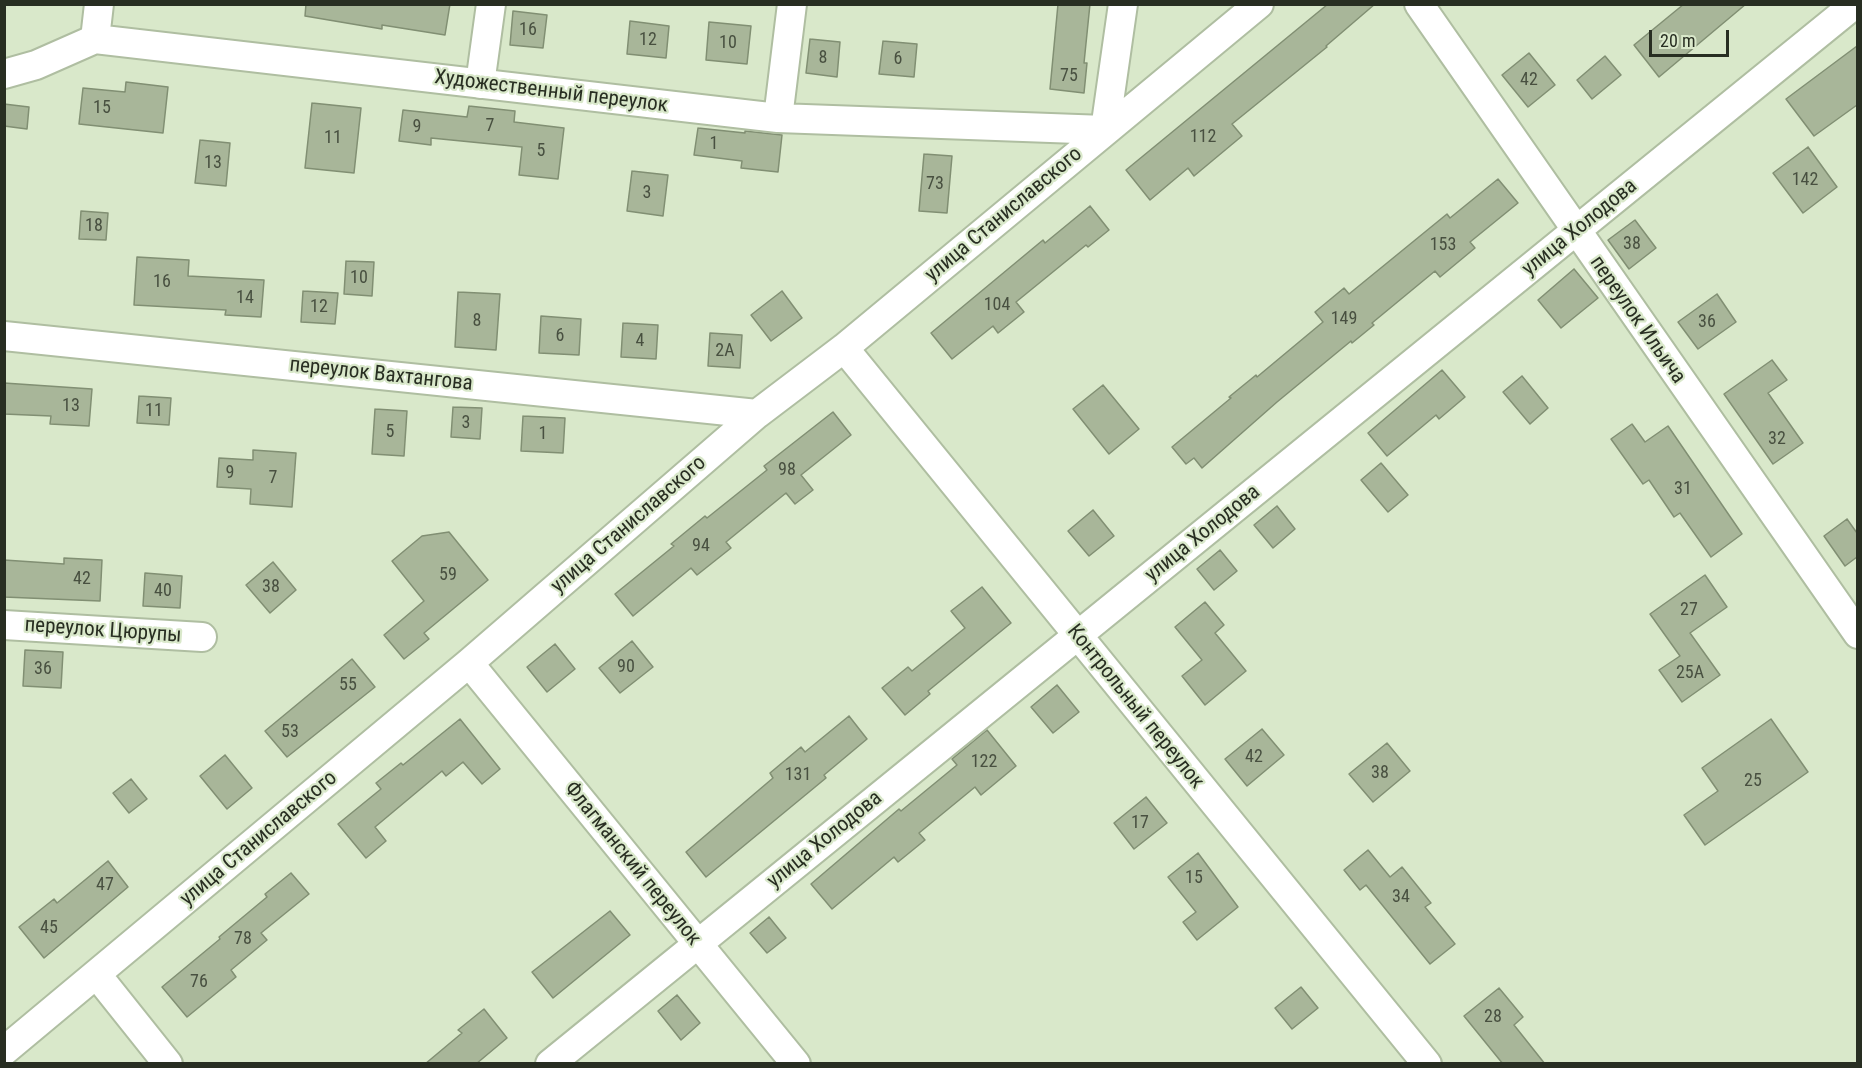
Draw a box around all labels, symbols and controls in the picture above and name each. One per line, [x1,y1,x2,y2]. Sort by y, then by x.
scale bar [1652,18,1732,56]
house number: 16 [519,19,537,41]
house number: 12 [639,29,657,51]
text: 20 m [1660,30,1695,51]
house number: 10 [719,32,737,54]
house number: 8 [819,47,827,69]
house number: 6 [894,48,902,70]
street label: Художественный переулок [433,65,669,119]
house number: 75 [1060,65,1078,87]
house number: 42 [1520,69,1538,91]
house number: 15 [93,97,111,119]
house number: 7 [486,115,494,137]
house number: 9 [413,116,421,138]
house number: 112 [1190,126,1216,148]
house number: 11 [324,127,342,149]
house number: 1 [710,133,718,155]
house number: 5 [537,140,545,162]
street label: улица Станиславского [920,142,1088,288]
house number: 13 [204,152,222,174]
house number: 142 [1792,169,1818,191]
house number: 73 [926,173,944,195]
street label: улица Холодова [1518,174,1642,282]
house number: 3 [643,182,651,204]
house number: 18 [85,215,103,237]
house number: 38 [1623,233,1641,255]
house number: 153 [1430,234,1456,256]
street label: переулок Ильича [1584,251,1690,389]
house number: 10 [350,267,368,289]
house number: 16 [153,271,171,293]
house number: 14 [236,287,254,309]
house number: 104 [984,294,1010,316]
house number: 12 [310,296,328,318]
house number: 149 [1331,308,1357,330]
house number: 8 [473,310,481,332]
house number: 36 [1698,311,1716,333]
house number: 6 [556,325,564,347]
house number: 4 [636,330,644,352]
house number: 2А [715,340,735,362]
street label: переулок Вахтангова [288,353,474,397]
house number: 13 [62,395,80,417]
house number: 11 [145,400,163,422]
house number: 3 [462,412,470,434]
house number: 5 [386,421,394,443]
house number: 1 [539,423,547,445]
house number: 32 [1768,428,1786,450]
street label: улица Станиславского [546,451,712,599]
house number: 98 [778,459,796,481]
house number: 9 [226,462,234,484]
house number: 7 [269,467,277,489]
house number: 31 [1674,478,1692,500]
street label: улица Холодова [1141,480,1265,588]
house number: 94 [692,535,710,557]
house number: 59 [439,564,457,586]
house number: 42 [73,568,91,590]
house number: 38 [262,576,280,598]
house number: 40 [154,580,172,602]
house number: 27 [1680,599,1698,621]
street label: переулок Цюрупы [24,613,182,649]
street label: Контрольный переулок [1061,620,1209,794]
house number: 90 [617,656,635,678]
house number: 36 [34,658,52,680]
house number: 25А [1676,662,1704,684]
house number: 55 [339,674,357,696]
house number: 53 [281,721,299,743]
house number: 42 [1245,746,1263,768]
house number: 122 [971,751,997,773]
house number: 38 [1371,762,1389,784]
house number: 131 [785,764,811,786]
street label: улица Станиславского [175,766,343,912]
house number: 25 [1744,770,1762,792]
street label: Флагманский переулок [558,777,706,951]
street label: улица Холодова [763,786,887,894]
house number: 17 [1131,812,1149,834]
house number: 15 [1185,867,1203,889]
house number: 47 [96,874,114,896]
house number: 34 [1392,886,1410,908]
house number: 45 [40,917,58,939]
house number: 78 [234,928,252,950]
house number: 76 [190,971,208,993]
house number: 28 [1484,1006,1502,1028]

